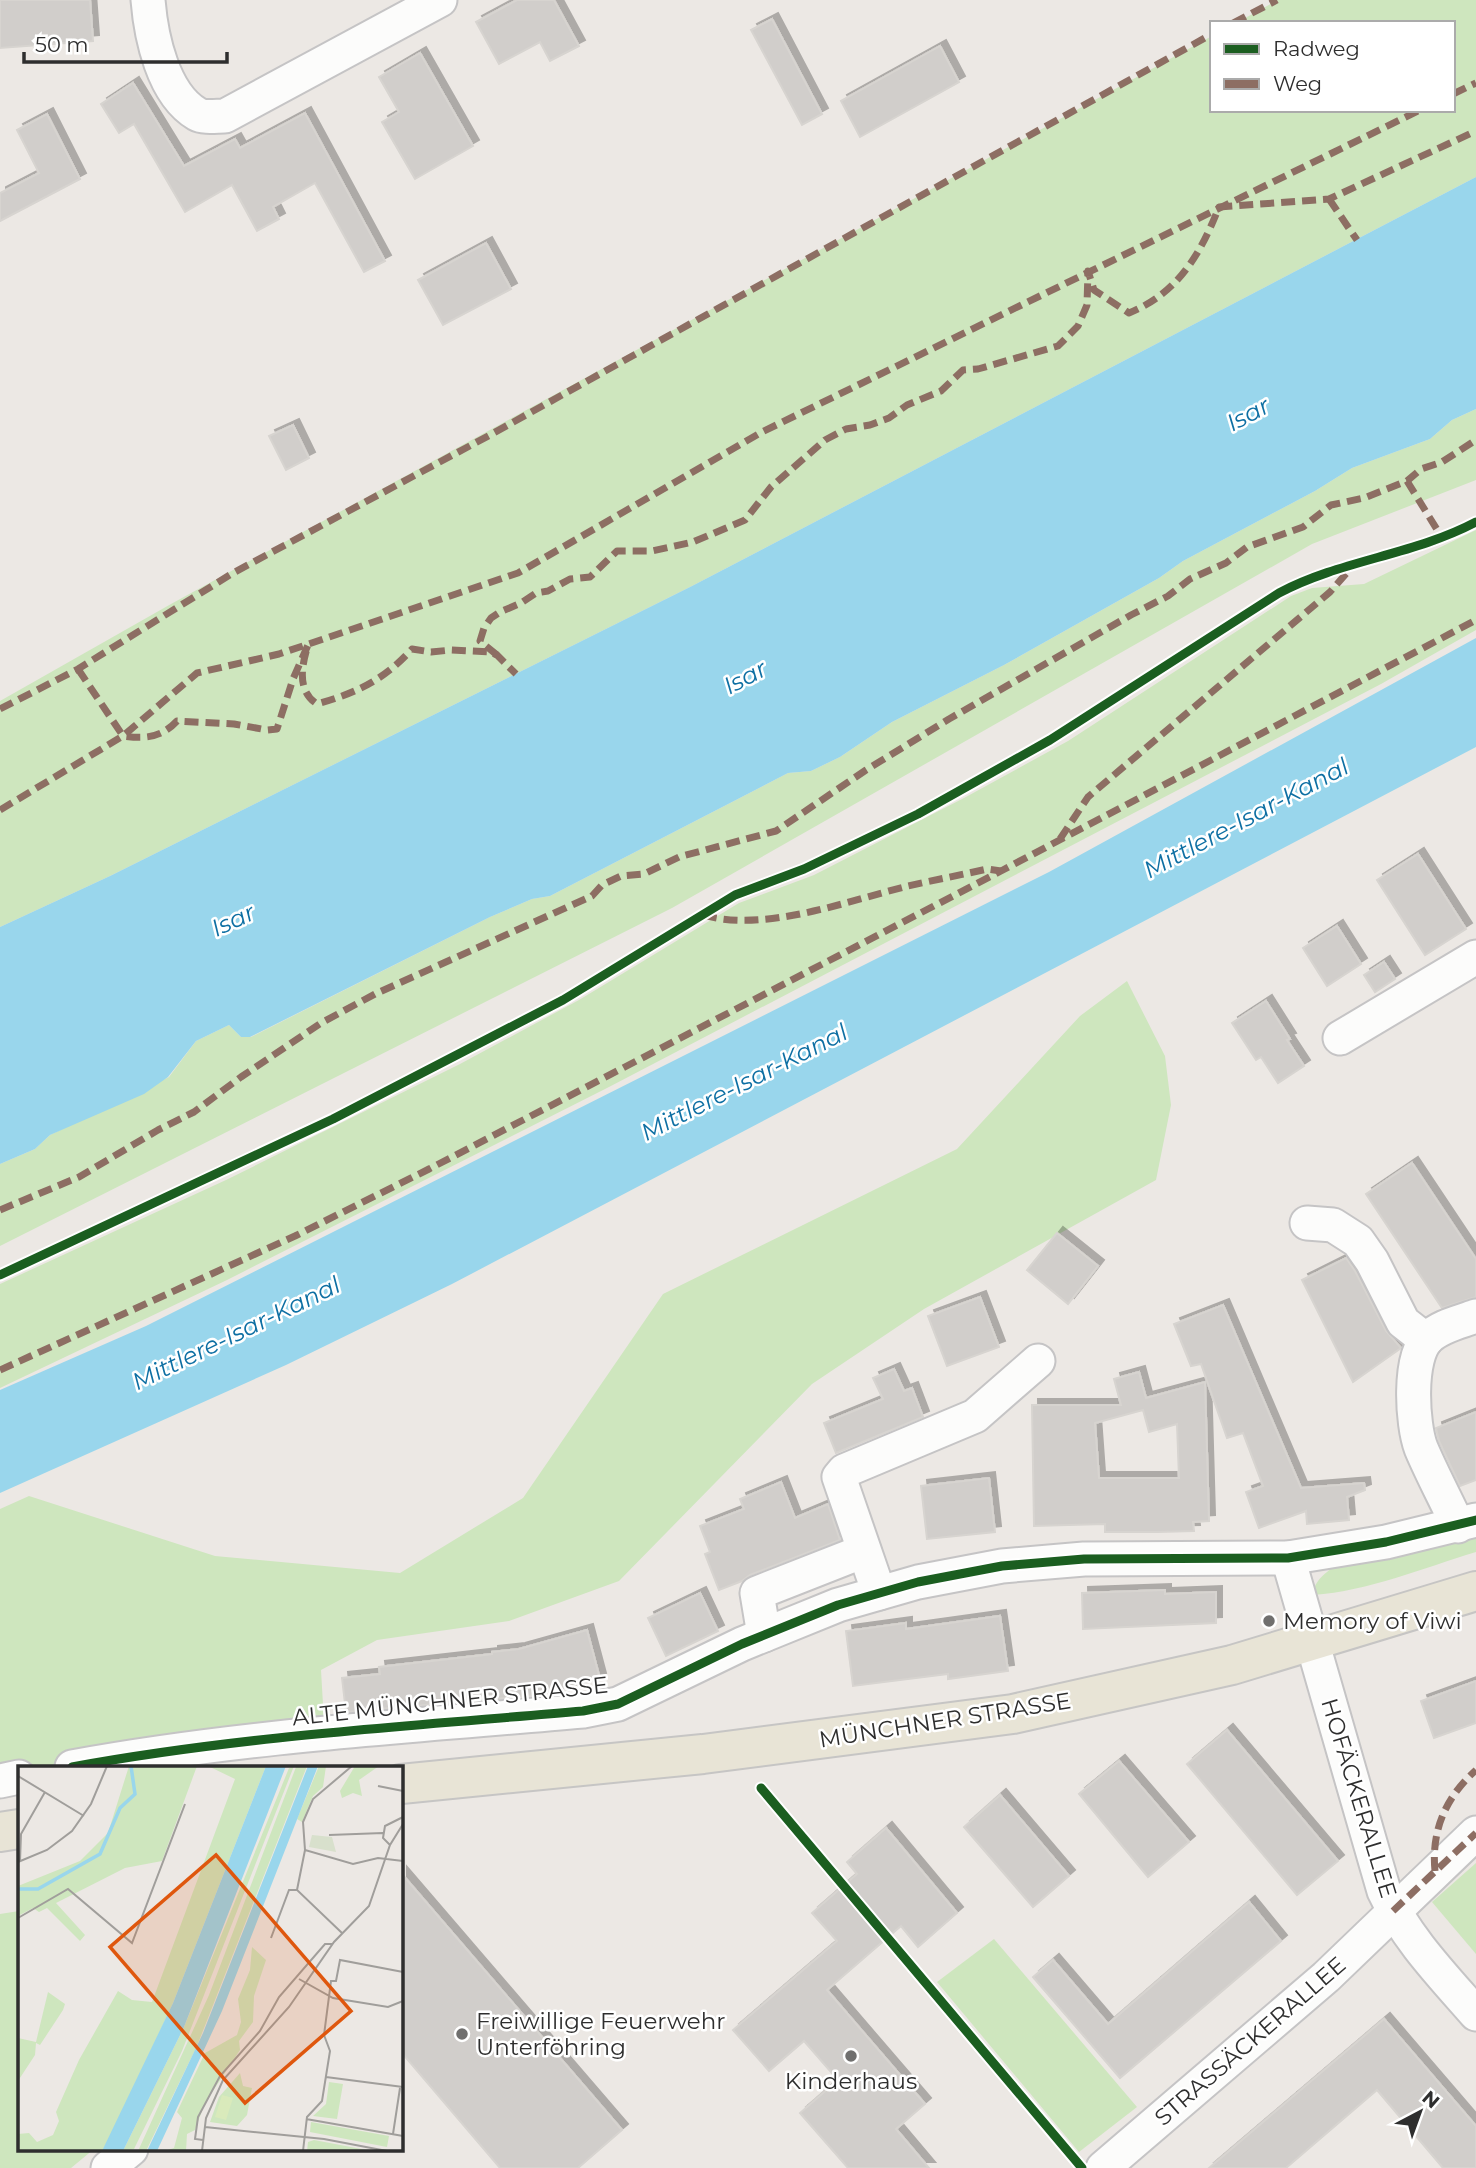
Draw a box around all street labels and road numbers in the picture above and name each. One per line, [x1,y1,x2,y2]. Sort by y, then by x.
street label: ALTE MÜNCHNER STRASSE [291,1670,609,1732]
street label: MÜNCHNER STRASSE [817,1686,1073,1754]
street label: HOFÄCKERALLEE [1315,1695,1403,1901]
street label: STRASSÄCKERALLEE [1149,1950,1351,2132]

